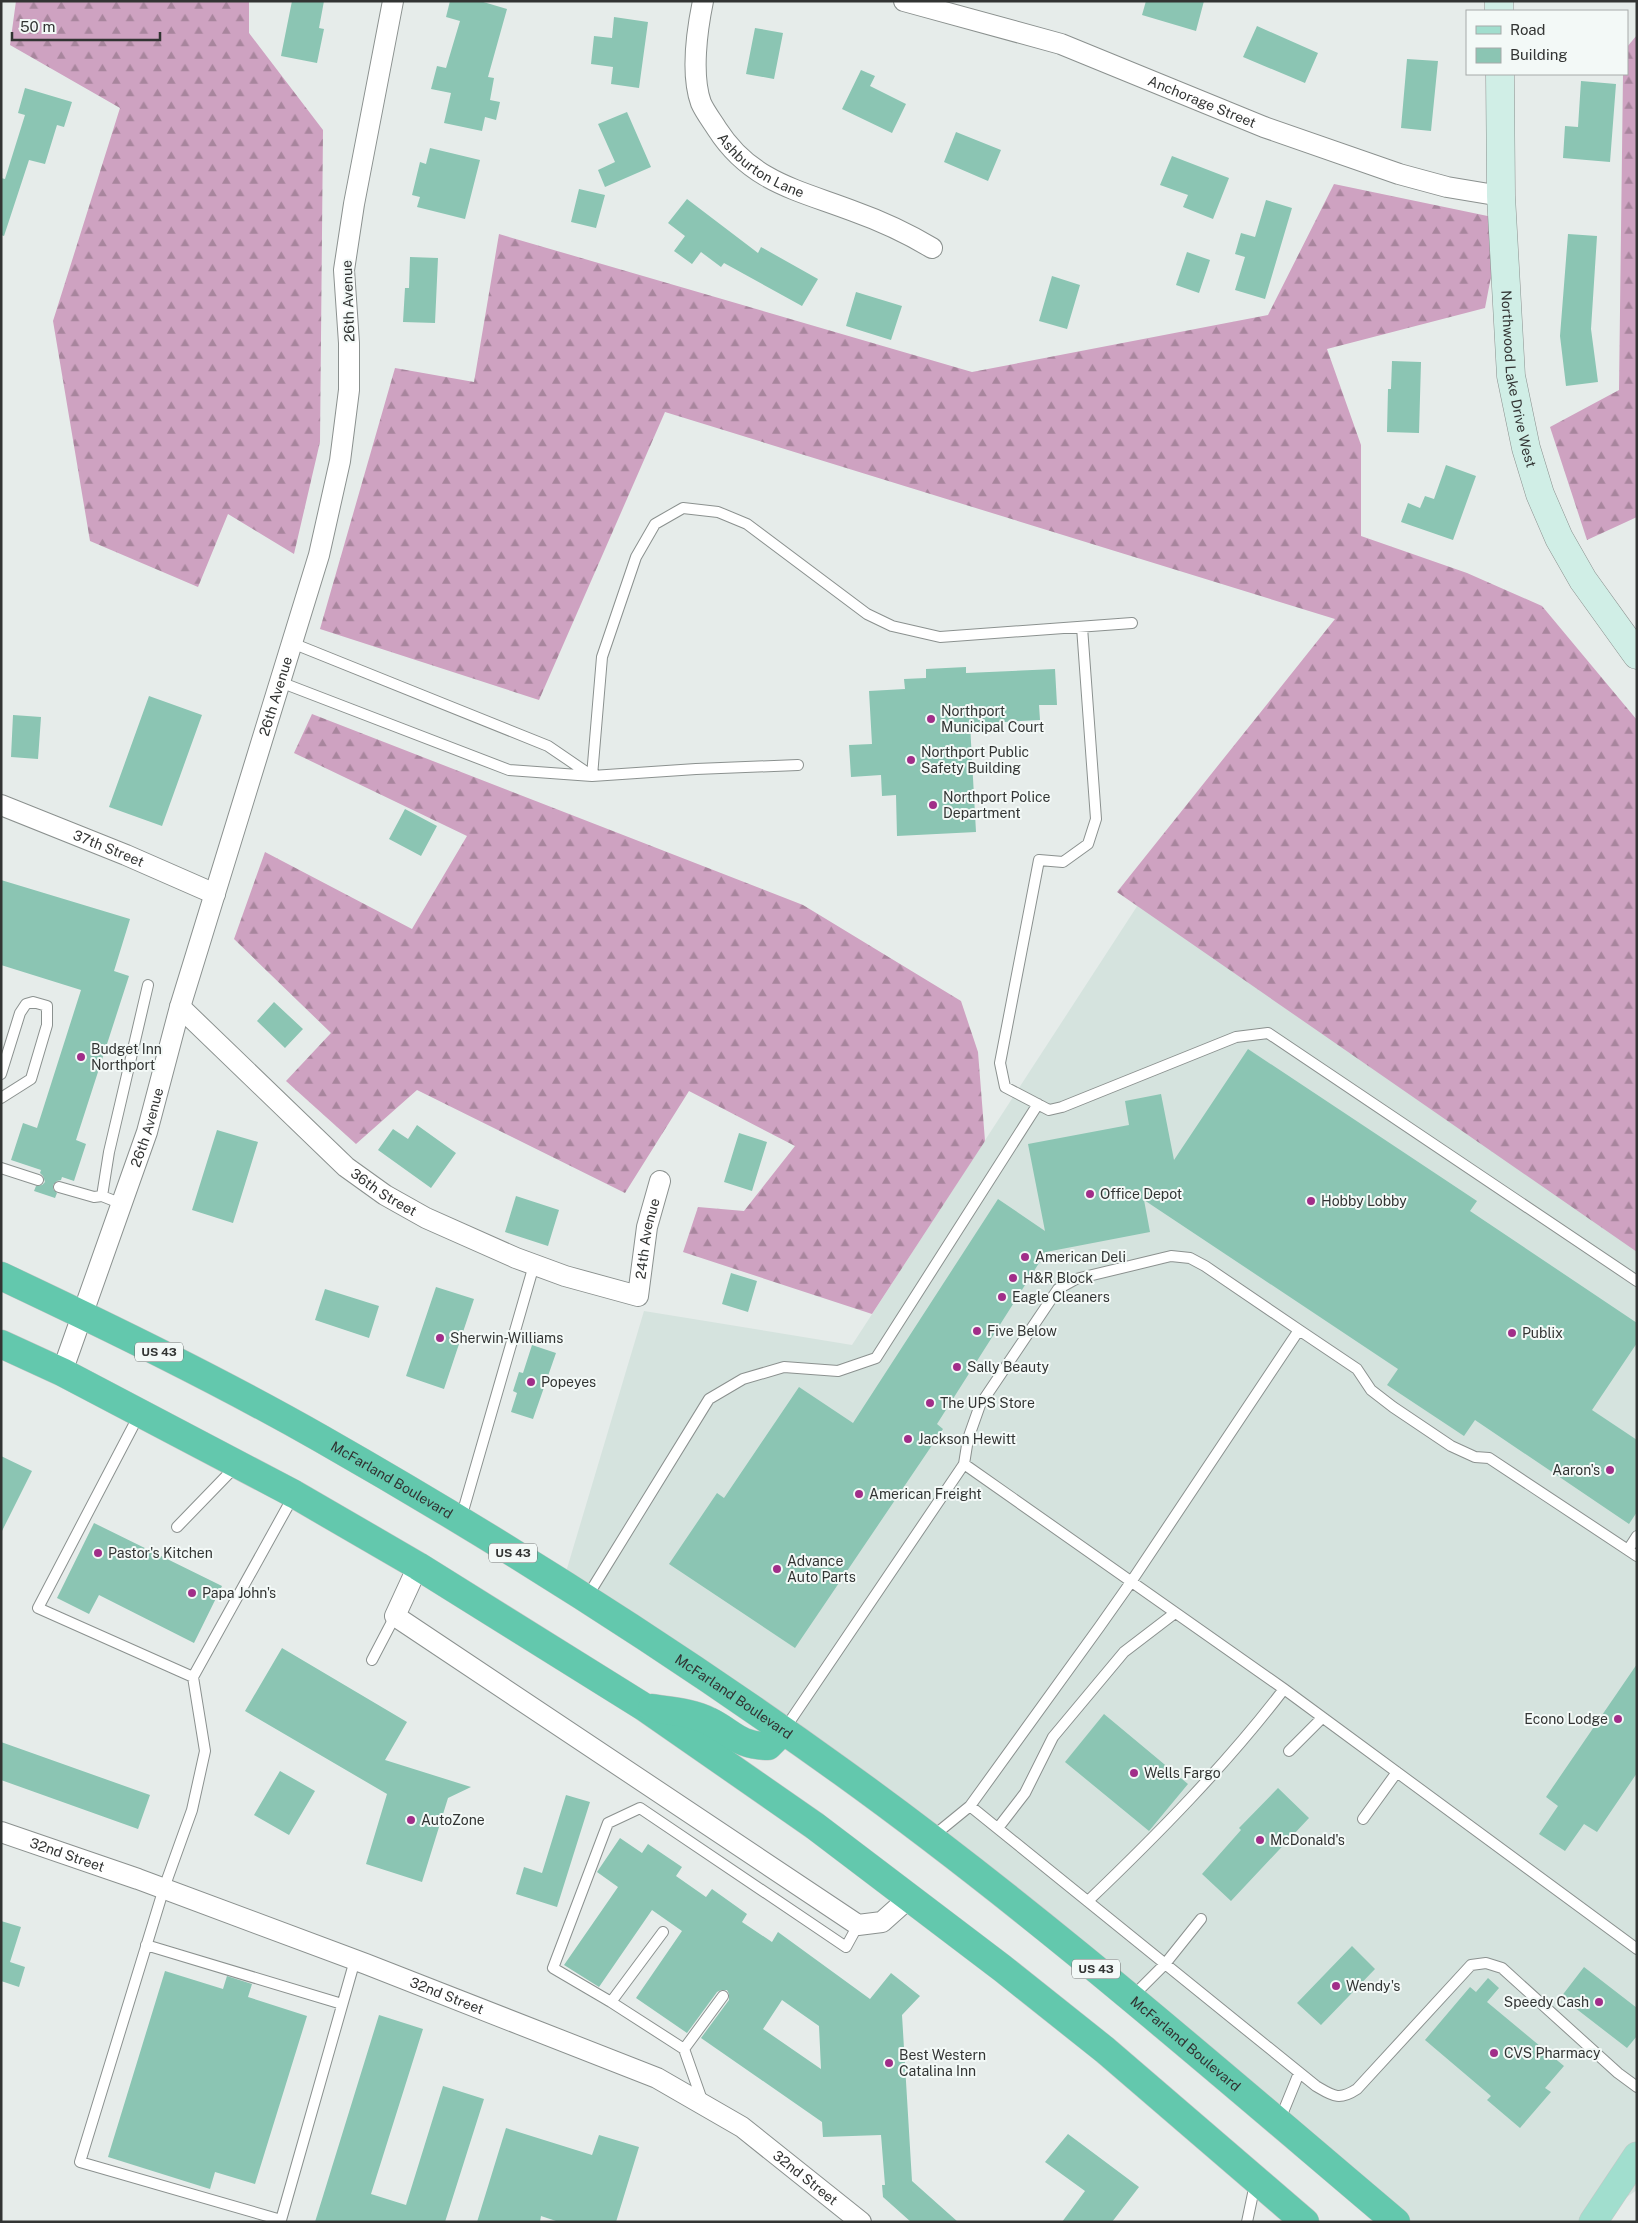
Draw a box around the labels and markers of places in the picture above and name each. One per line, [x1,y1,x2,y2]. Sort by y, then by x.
place label: Northport Municipal Court [941,703,1044,735]
marker: Northport Municipal Court [925,713,937,725]
place label: Northport Public Safety Building [921,744,1029,776]
marker: Northport Public Safety Building [905,754,917,766]
place label: Northport Police Department [943,789,1050,821]
marker: Northport Police Department [927,799,939,811]
place label: Budget Inn Northport [91,1041,162,1073]
marker: Budget Inn Northport [75,1051,87,1063]
place label: Office Depot [1100,1186,1182,1202]
marker: Office Depot [1084,1188,1096,1200]
place label: Hobby Lobby [1321,1193,1407,1209]
marker: Hobby Lobby [1305,1195,1317,1207]
place label: American Deli [1035,1249,1126,1265]
marker: American Deli [1019,1251,1031,1263]
place label: H&R Block [1023,1270,1093,1286]
marker: H&R Block [1007,1272,1019,1284]
place label: Eagle Cleaners [1012,1289,1110,1305]
marker: Eagle Cleaners [996,1291,1008,1303]
place label: Five Below [987,1323,1057,1339]
marker: Five Below [971,1325,983,1337]
place label: Publix [1522,1325,1563,1341]
marker: Publix [1506,1327,1518,1339]
place label: Sherwin-Williams [450,1330,563,1346]
marker: Sherwin-Williams [434,1332,446,1344]
place label: Sally Beauty [967,1359,1049,1375]
marker: Sally Beauty [951,1361,963,1373]
place label: Popeyes [541,1374,596,1390]
marker: Popeyes [525,1376,537,1388]
place label: The UPS Store [940,1395,1035,1411]
marker: The UPS Store [924,1397,936,1409]
place label: Jackson Hewitt [918,1431,1016,1447]
marker: Jackson Hewitt [902,1433,914,1445]
place label: Aaron's [1552,1462,1600,1478]
marker: Aaron's [1604,1464,1616,1476]
place label: American Freight [869,1486,982,1502]
marker: American Freight [853,1488,865,1500]
place label: Pastor's Kitchen [108,1545,213,1561]
marker: Pastor's Kitchen [92,1547,104,1559]
place label: Advance Auto Parts [787,1553,856,1585]
marker: Advance Auto Parts [771,1563,783,1575]
place label: Papa John's [202,1585,276,1601]
marker: Papa John's [186,1587,198,1599]
place label: Econo Lodge [1524,1711,1608,1727]
marker: Econo Lodge [1612,1713,1624,1725]
place label: Wells Fargo [1144,1765,1221,1781]
marker: Wells Fargo [1128,1767,1140,1779]
place label: AutoZone [421,1812,485,1828]
marker: AutoZone [405,1814,417,1826]
place label: McDonald's [1270,1832,1345,1848]
marker: McDonald's [1254,1834,1266,1846]
place label: Wendy's [1346,1978,1400,1994]
marker: Wendy's [1330,1980,1342,1992]
place label: Speedy Cash [1504,1994,1589,2010]
marker: Speedy Cash [1593,1996,1605,2008]
place label: CVS Pharmacy [1504,2045,1601,2061]
place label: Best Western Catalina Inn [899,2047,986,2079]
marker: CVS Pharmacy [1488,2047,1500,2059]
marker: Best Western Catalina Inn [883,2057,895,2069]

